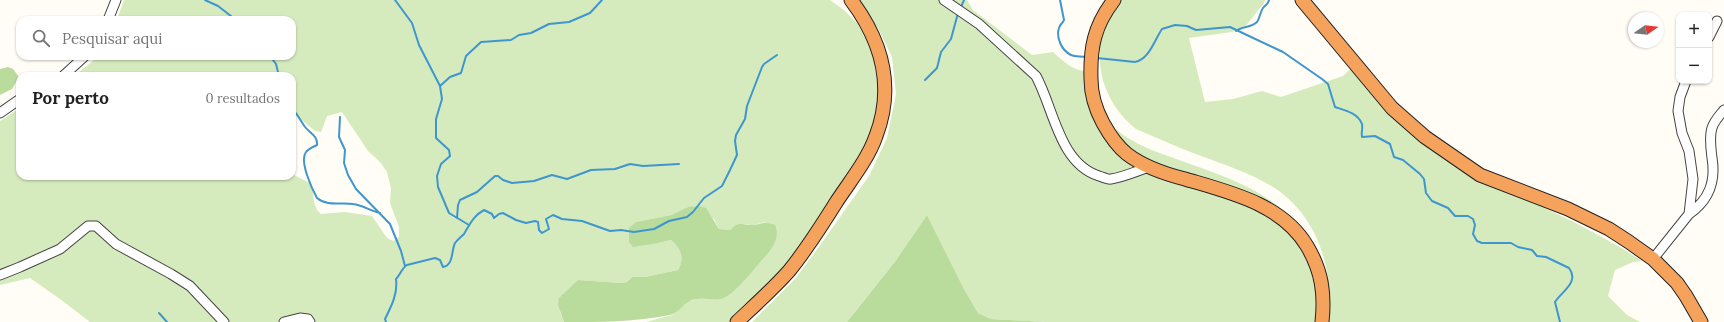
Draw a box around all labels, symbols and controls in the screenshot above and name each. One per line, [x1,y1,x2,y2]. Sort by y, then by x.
north arrow [1628,12,1664,48]
map controls [1676,12,1712,84]
button: + [1676,12,1712,48]
search box [16,16,296,60]
icon: search [30,27,52,49]
text: Pesquisar aqui [62,29,162,48]
button: − [1676,48,1712,84]
text: Por perto [32,87,109,109]
text: 0 resultados [205,90,280,107]

